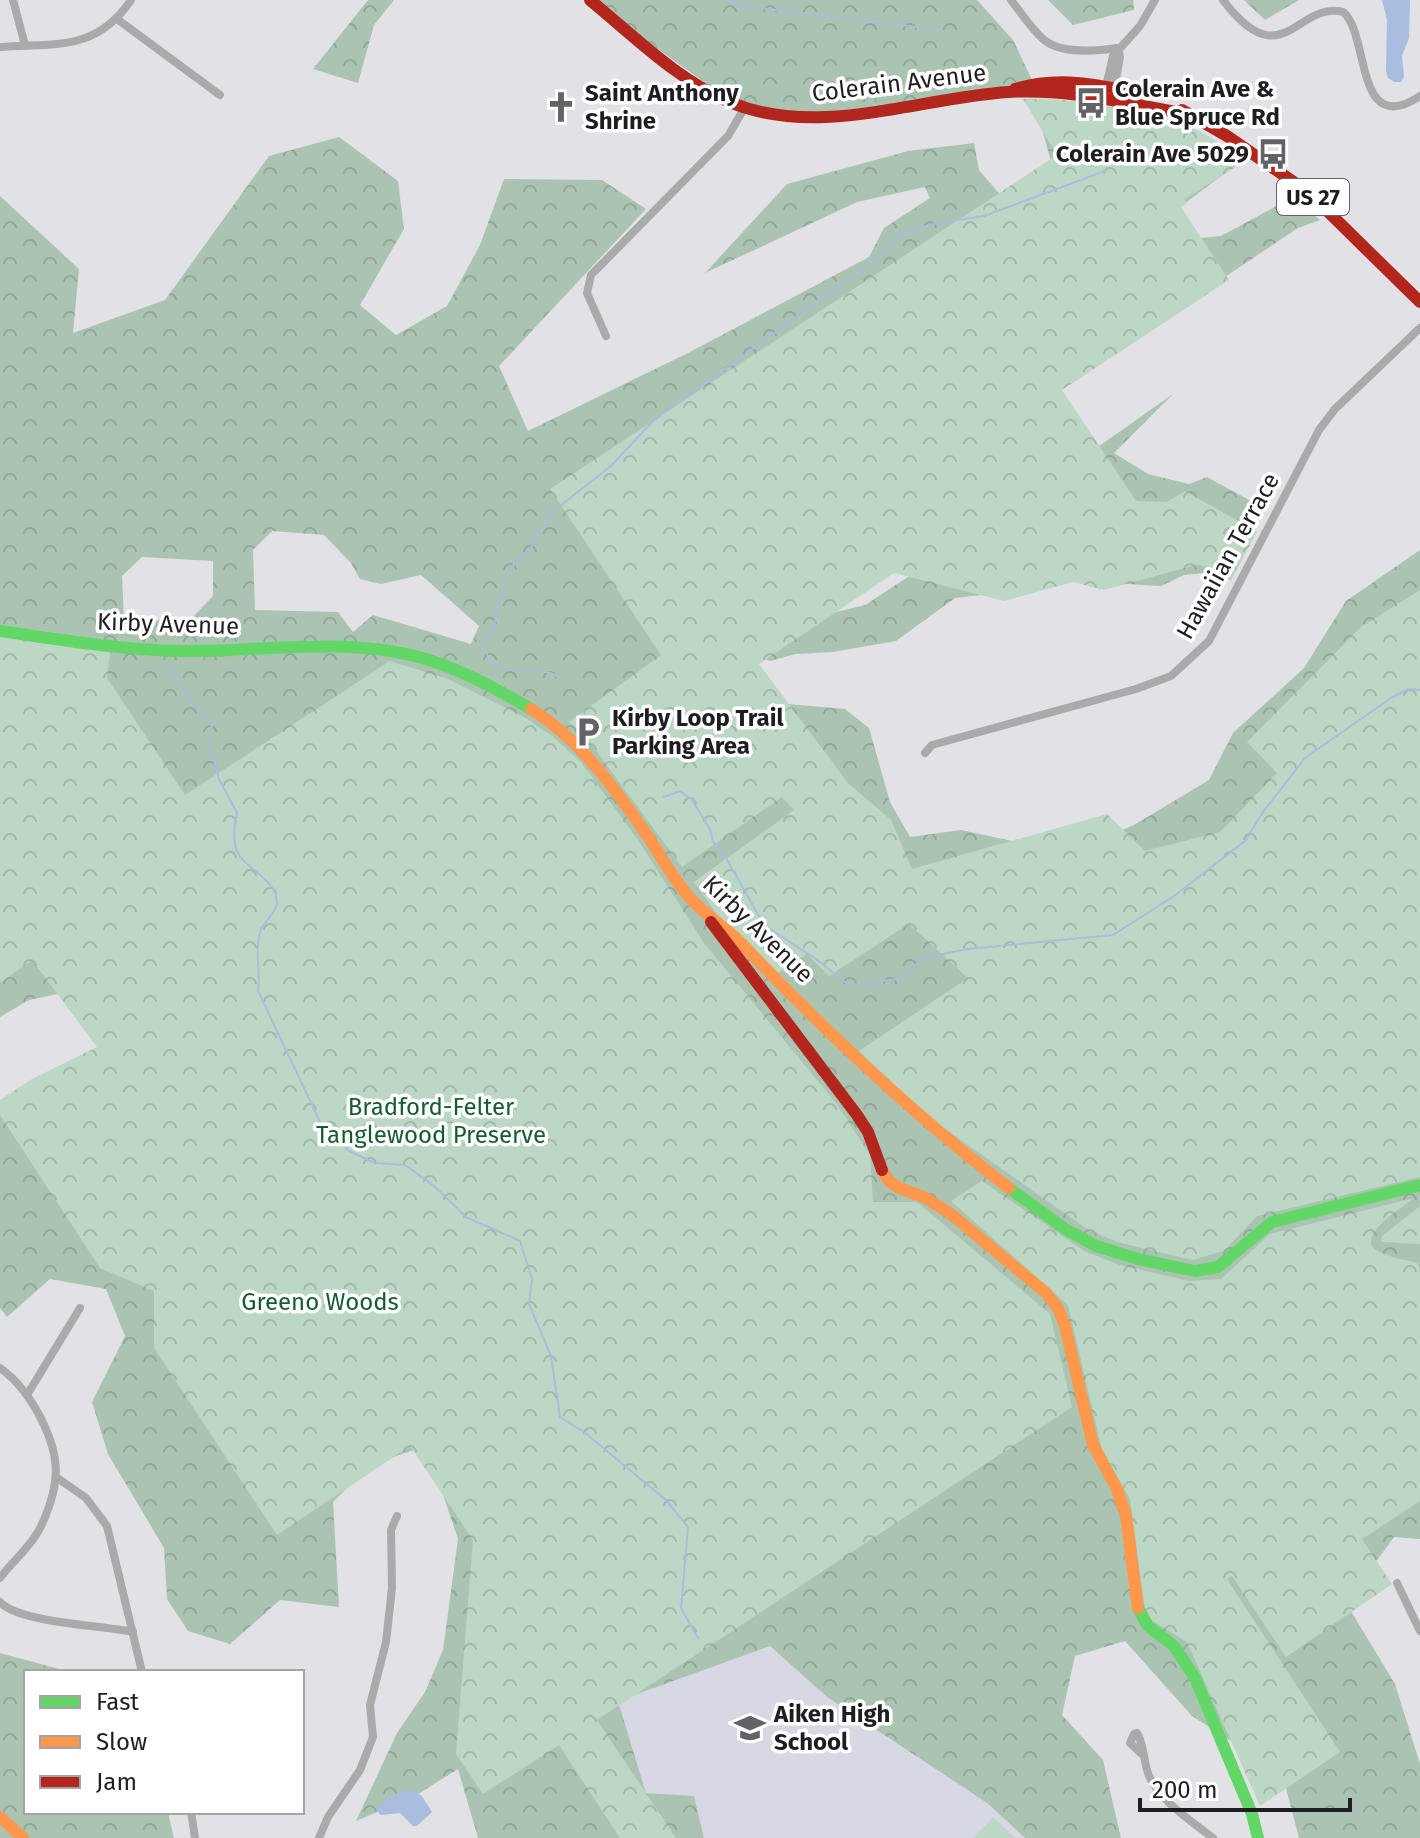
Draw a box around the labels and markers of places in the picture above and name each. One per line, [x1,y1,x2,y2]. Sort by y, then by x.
place label: Colerain Ave & Blue Spruce Rd [1115,75,1280,131]
place label: Saint Anthony Shrine [585,79,739,135]
bus stop icon: Colerain Ave & Blue Spruce Rd [1074,86,1108,120]
church icon: Saint Anthony Shrine [544,90,578,124]
bus stop icon: Colerain Ave 5029 [1256,137,1290,171]
place label: Colerain Ave 5029 [1056,140,1249,168]
place label: Kirby Loop Trail Parking Area [612,704,785,760]
parking icon: Kirby Loop Trail Parking Area [571,715,605,749]
place label: Aiken High School [773,1700,890,1756]
school or university icon: Aiken High School [733,1711,767,1745]

